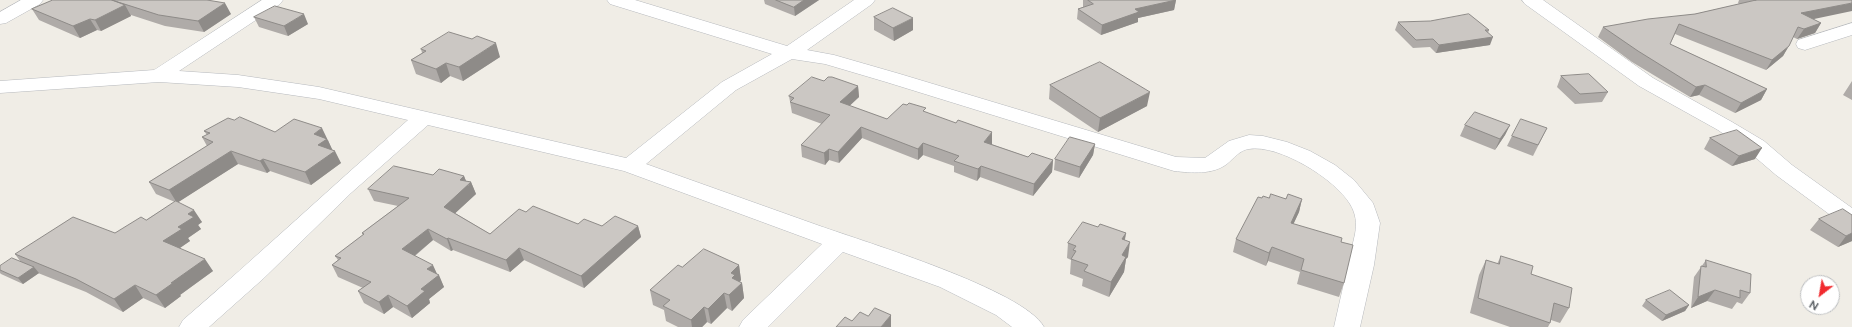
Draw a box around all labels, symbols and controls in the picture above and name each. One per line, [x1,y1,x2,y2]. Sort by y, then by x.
north arrow [1800,275,1840,315]
text: N [1807,297,1821,313]

